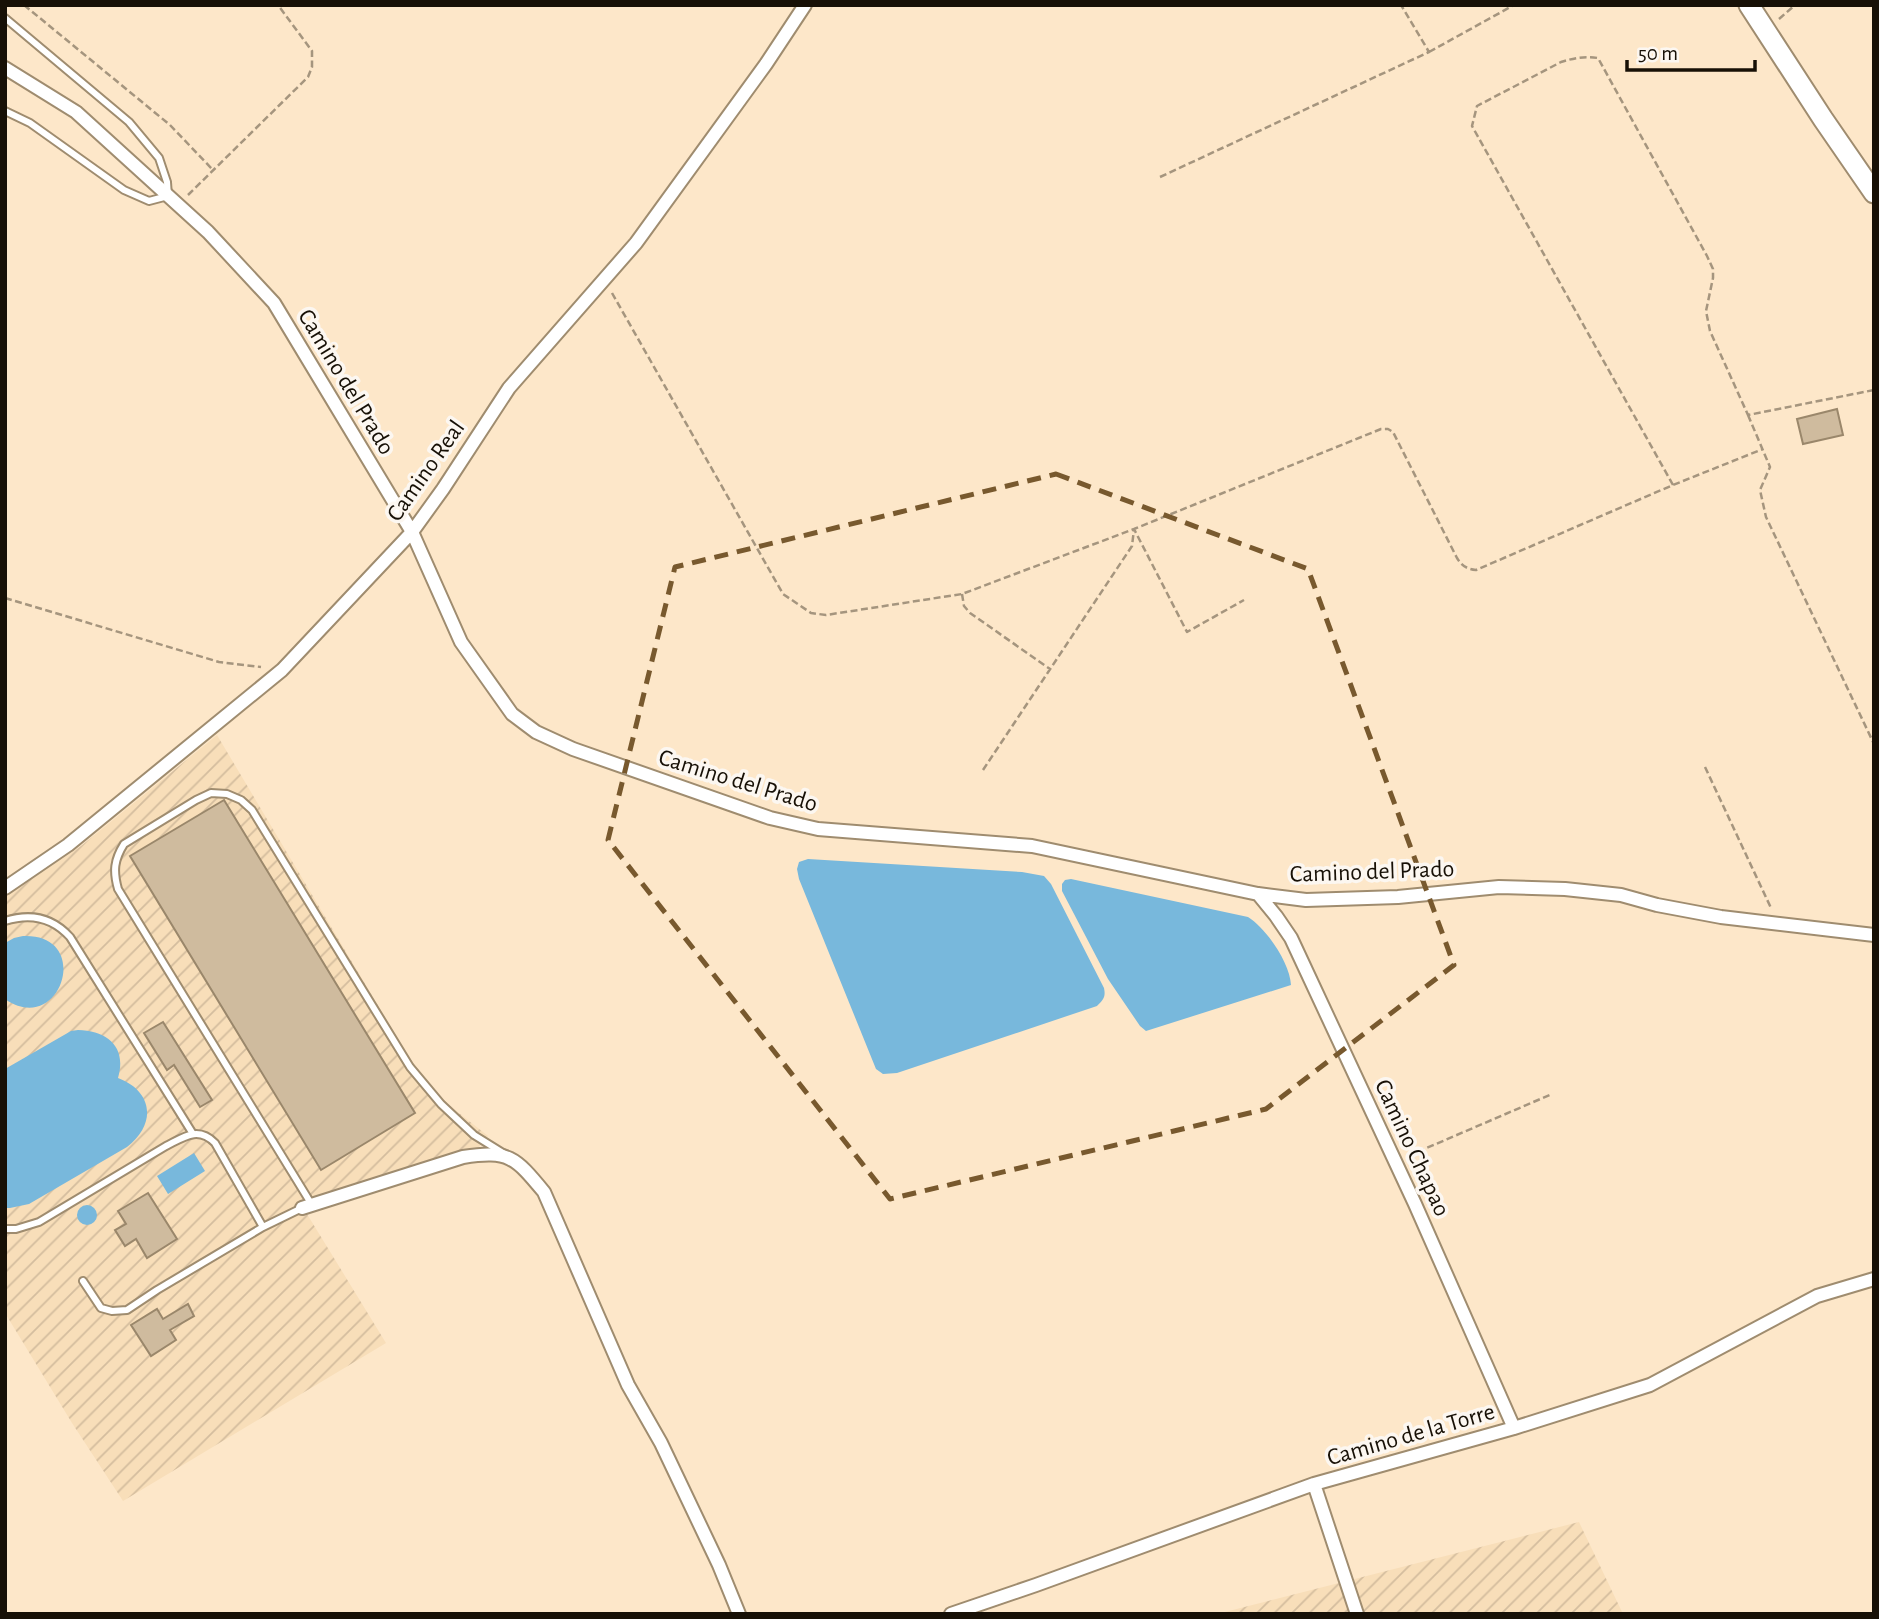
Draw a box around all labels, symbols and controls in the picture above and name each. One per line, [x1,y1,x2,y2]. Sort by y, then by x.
scale bar [1627,28,1755,72]
text: 50 m [1638,43,1678,64]
street label: Camino del Prado [293,305,399,459]
street label: Camino Real [383,416,469,526]
street label: Camino del Prado [656,745,820,817]
street label: Camino del Prado [1289,857,1455,887]
street label: Camino Chapao [1370,1076,1454,1220]
street label: Camino de la Torre [1324,1400,1498,1470]

